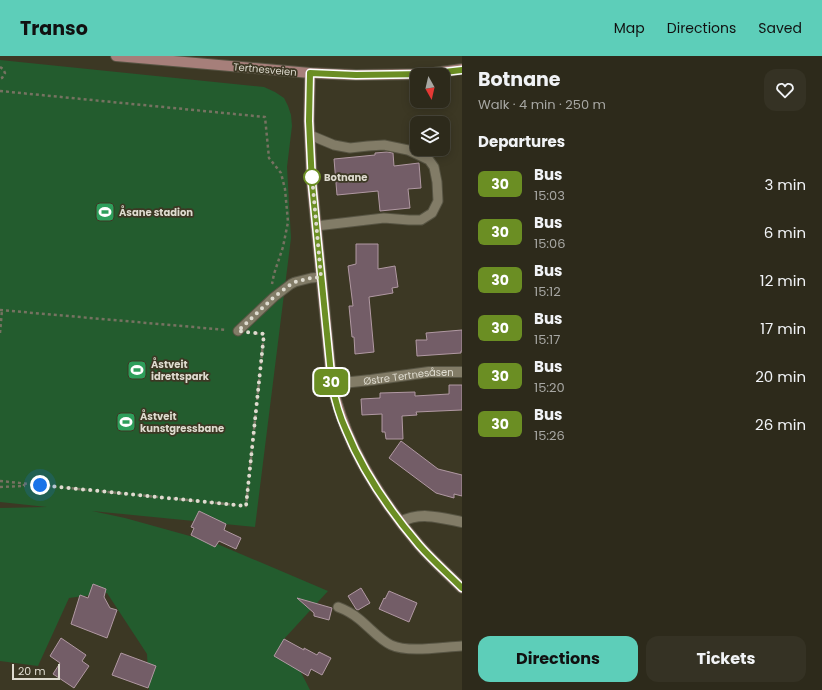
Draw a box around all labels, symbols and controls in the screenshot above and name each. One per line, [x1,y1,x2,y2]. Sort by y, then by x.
text: Transo [20,15,88,42]
text: Map [614,18,645,38]
text: Directions [667,18,736,38]
text: Saved [758,18,802,38]
street label: Tertnesveien [233,59,297,80]
text: Botnane [478,66,561,93]
north arrow [410,68,450,108]
map controls [410,68,450,156]
button: heart [764,69,806,111]
text: Walk · 4 min · 250 m [478,95,606,114]
button: layers [410,116,450,156]
text: Departures [478,131,565,152]
text: Bus [534,164,562,185]
marker: Botnane [303,168,321,186]
place label: Botnane [324,170,367,185]
text: 30 [491,174,509,194]
text: 3 min [764,174,806,195]
text: 15:03 [534,186,565,205]
sports icon: Åsane stadion [94,201,116,223]
place label: Åsane stadion [119,205,193,220]
text: Bus [534,212,562,233]
text: 30 [491,222,509,242]
text: 6 min [764,222,806,243]
text: 15:06 [534,234,566,253]
text: Bus [534,260,562,281]
text: 30 [491,270,509,290]
text: 12 min [760,270,806,291]
text: 15:12 [534,282,561,301]
text: Bus [534,308,562,329]
text: 30 [491,318,509,338]
text: 17 min [760,318,806,339]
text: 15:17 [534,330,560,349]
text: Bus [534,356,562,377]
place label: Åstveit idrettspark [151,357,210,384]
sports icon: Åstveit idrettspark [126,359,148,381]
street label: Østre Tertnesåsen [363,365,454,389]
text: 30 [491,366,509,386]
text: 20 min [755,366,806,387]
line badge: 30 [313,369,349,395]
text: 30 [322,372,340,392]
text: 15:20 [534,378,565,397]
text: Bus [534,404,562,425]
place label: Åstveit kunstgressbane [140,409,224,436]
sports icon: Åstveit kunstgressbane [115,411,137,433]
text: 30 [491,414,509,434]
text: 26 min [755,414,806,435]
text: 15:26 [534,426,565,445]
your location [30,475,50,495]
button: Directions [478,636,638,682]
button: Tickets [646,636,806,682]
scale bar [12,662,60,681]
text: 20 m [18,663,46,679]

